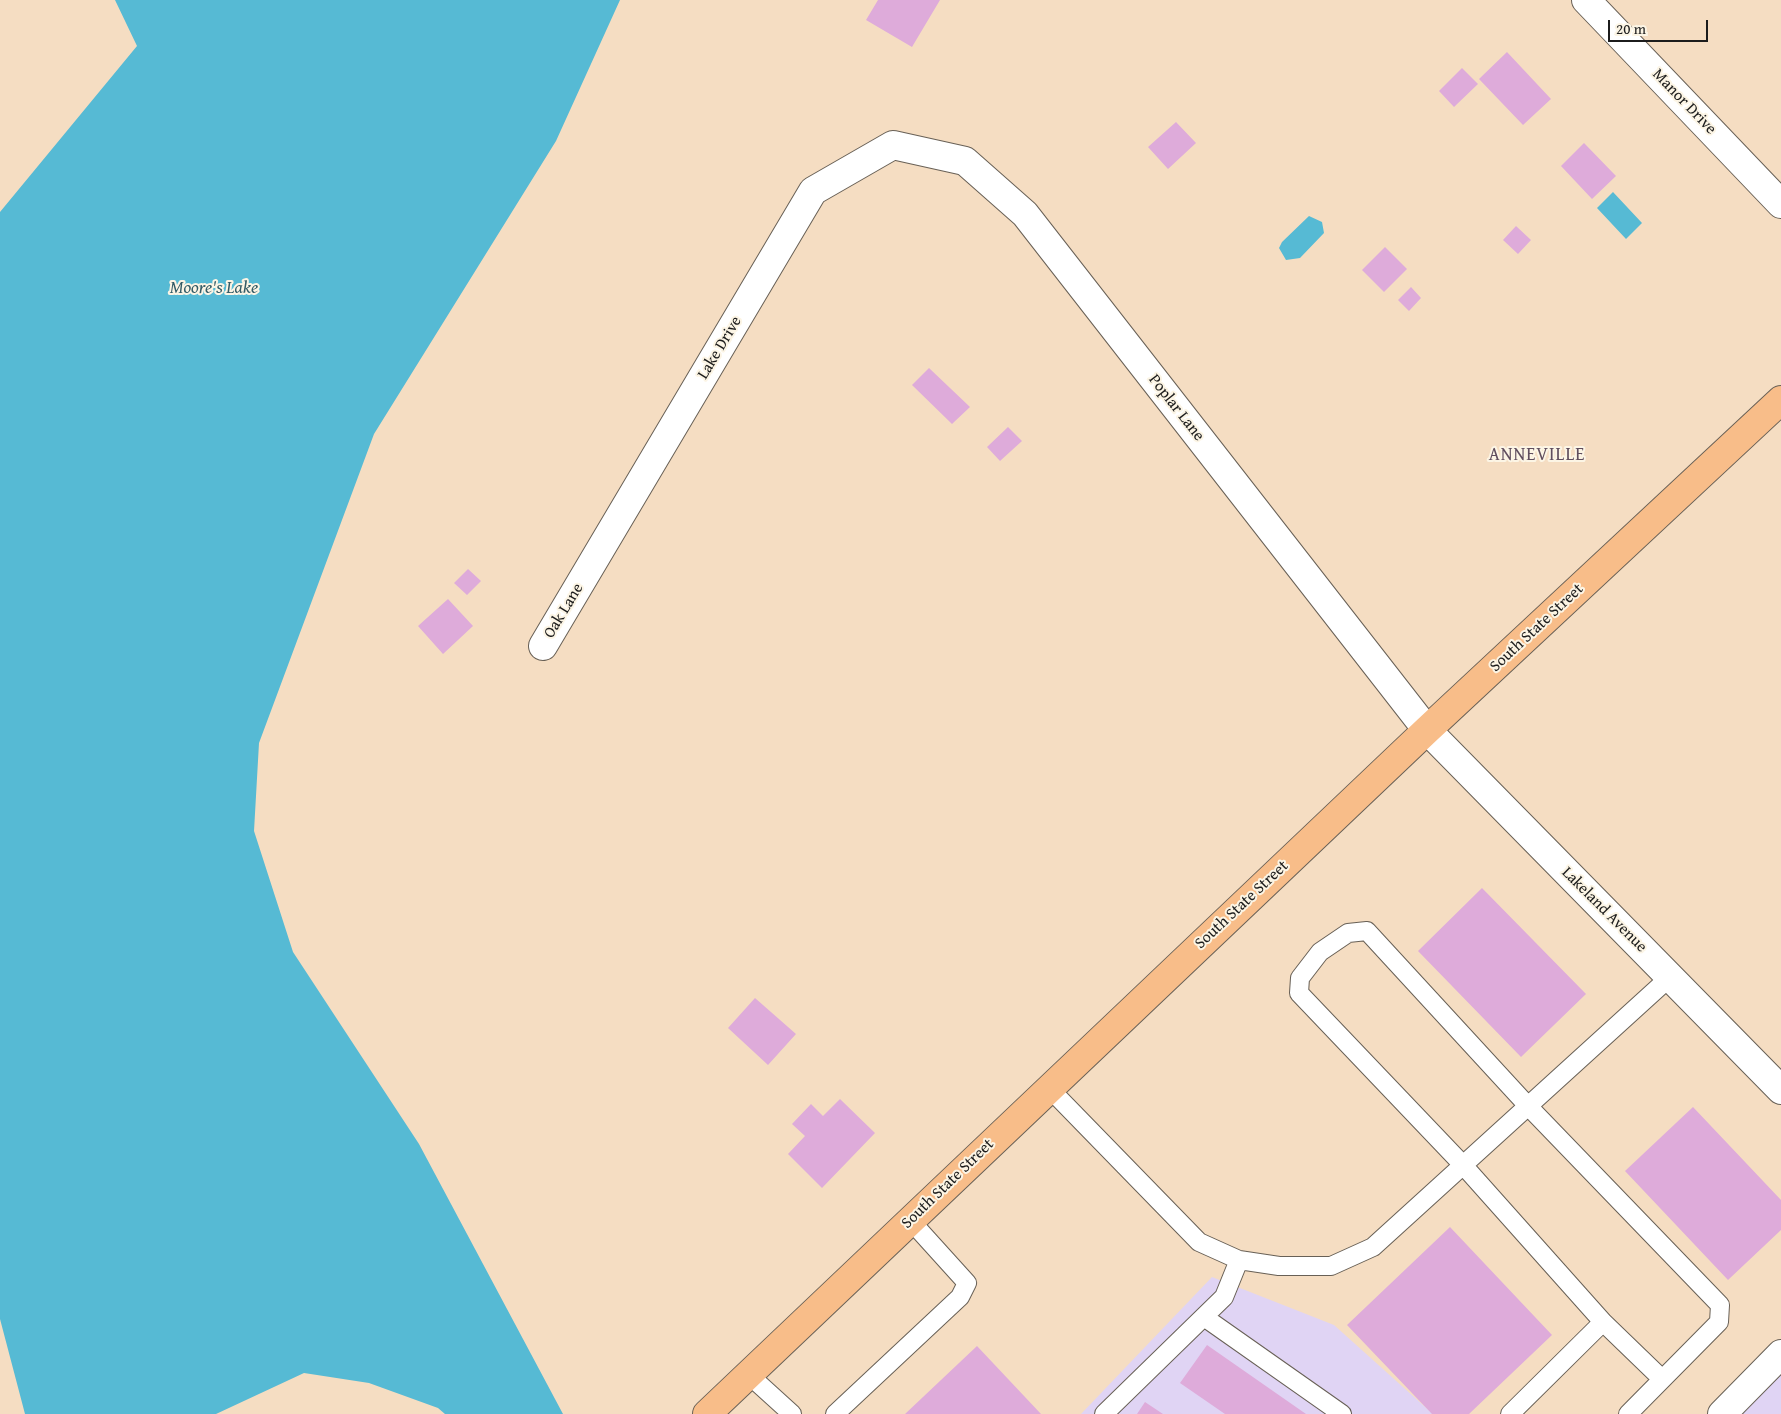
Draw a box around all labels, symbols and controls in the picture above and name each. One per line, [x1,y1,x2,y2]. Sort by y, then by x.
scale bar [1611,10,1711,42]
text: 20 m [1616,18,1646,39]
street label: Manor Drive [1648,65,1720,139]
water label: Moore's Lake [170,277,258,299]
street label: Lake Drive [694,313,746,383]
street label: Poplar Lane [1144,371,1208,445]
district label: ANNEVILLE [1488,444,1586,466]
street label: Oak Lane [540,580,588,642]
street label: South State Street [1486,580,1588,676]
street label: South State Street [1191,857,1293,953]
street label: Lakeland Avenue [1557,863,1651,957]
street label: South State Street [898,1135,998,1233]

